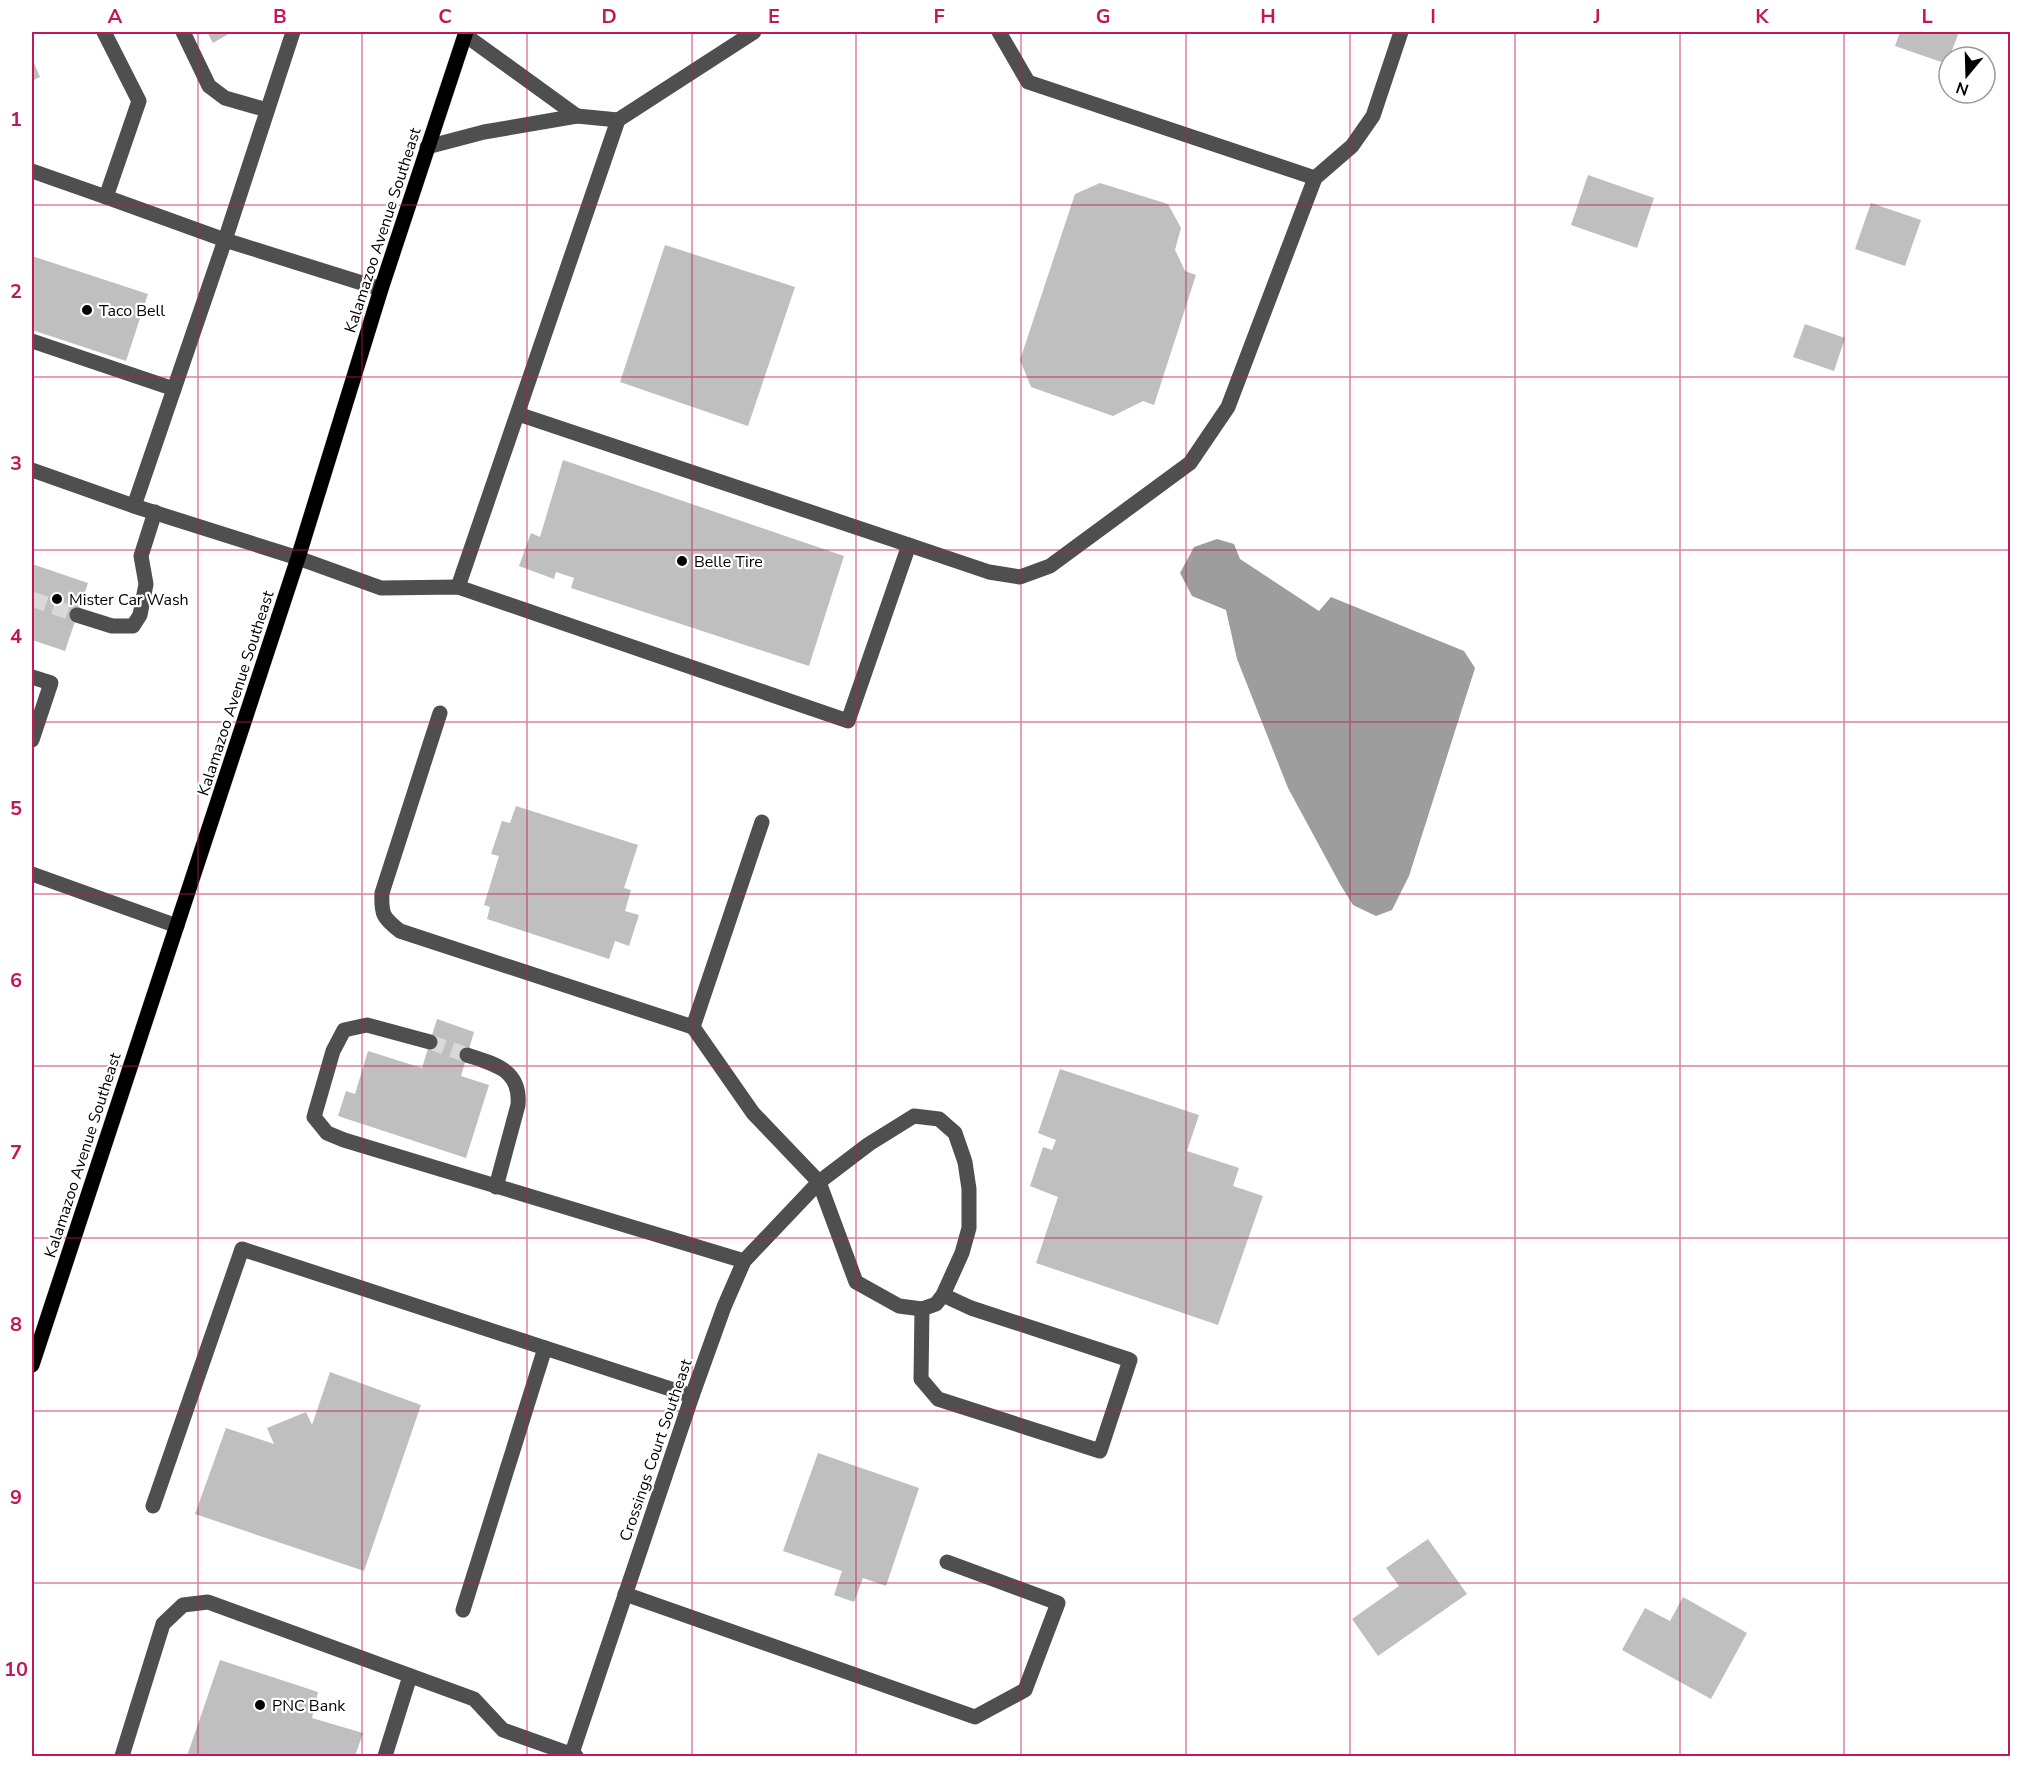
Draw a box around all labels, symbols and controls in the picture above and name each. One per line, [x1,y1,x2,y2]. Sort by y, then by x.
text: A [108,3,123,30]
text: B [273,3,287,30]
text: C [438,3,452,30]
text: D [601,3,617,30]
text: E [768,3,780,30]
text: F [933,3,945,30]
text: G [1096,3,1110,30]
text: H [1260,3,1276,30]
text: I [1430,3,1436,30]
text: J [1592,3,1601,30]
text: K [1755,3,1769,30]
text: L [1921,3,1933,30]
north arrow [1937,45,1997,105]
text: N [1953,76,1972,101]
text: 1 [10,106,22,133]
street label: Kalamazoo Avenue Southeast [339,125,427,336]
text: 2 [10,278,22,305]
place label: Taco Bell [99,300,165,322]
marker: Taco Bell [80,303,94,317]
text: 3 [10,450,22,477]
place label: Belle Tire [694,551,763,573]
marker: Belle Tire [675,554,689,568]
street label: Kalamazoo Avenue Southeast [192,588,280,799]
place label: Mister Car Wash [69,589,189,611]
marker: Mister Car Wash [50,592,64,606]
text: 4 [10,623,22,650]
text: 5 [10,795,22,822]
text: 6 [10,967,22,994]
street label: Kalamazoo Avenue Southeast [39,1050,127,1261]
text: 7 [10,1139,22,1166]
text: 8 [10,1311,22,1338]
street label: Crossings Court Southeast [614,1356,698,1544]
text: 9 [10,1484,22,1511]
text: 10 [4,1656,28,1683]
place label: PNC Bank [272,1695,346,1717]
marker: PNC Bank [253,1698,267,1712]

